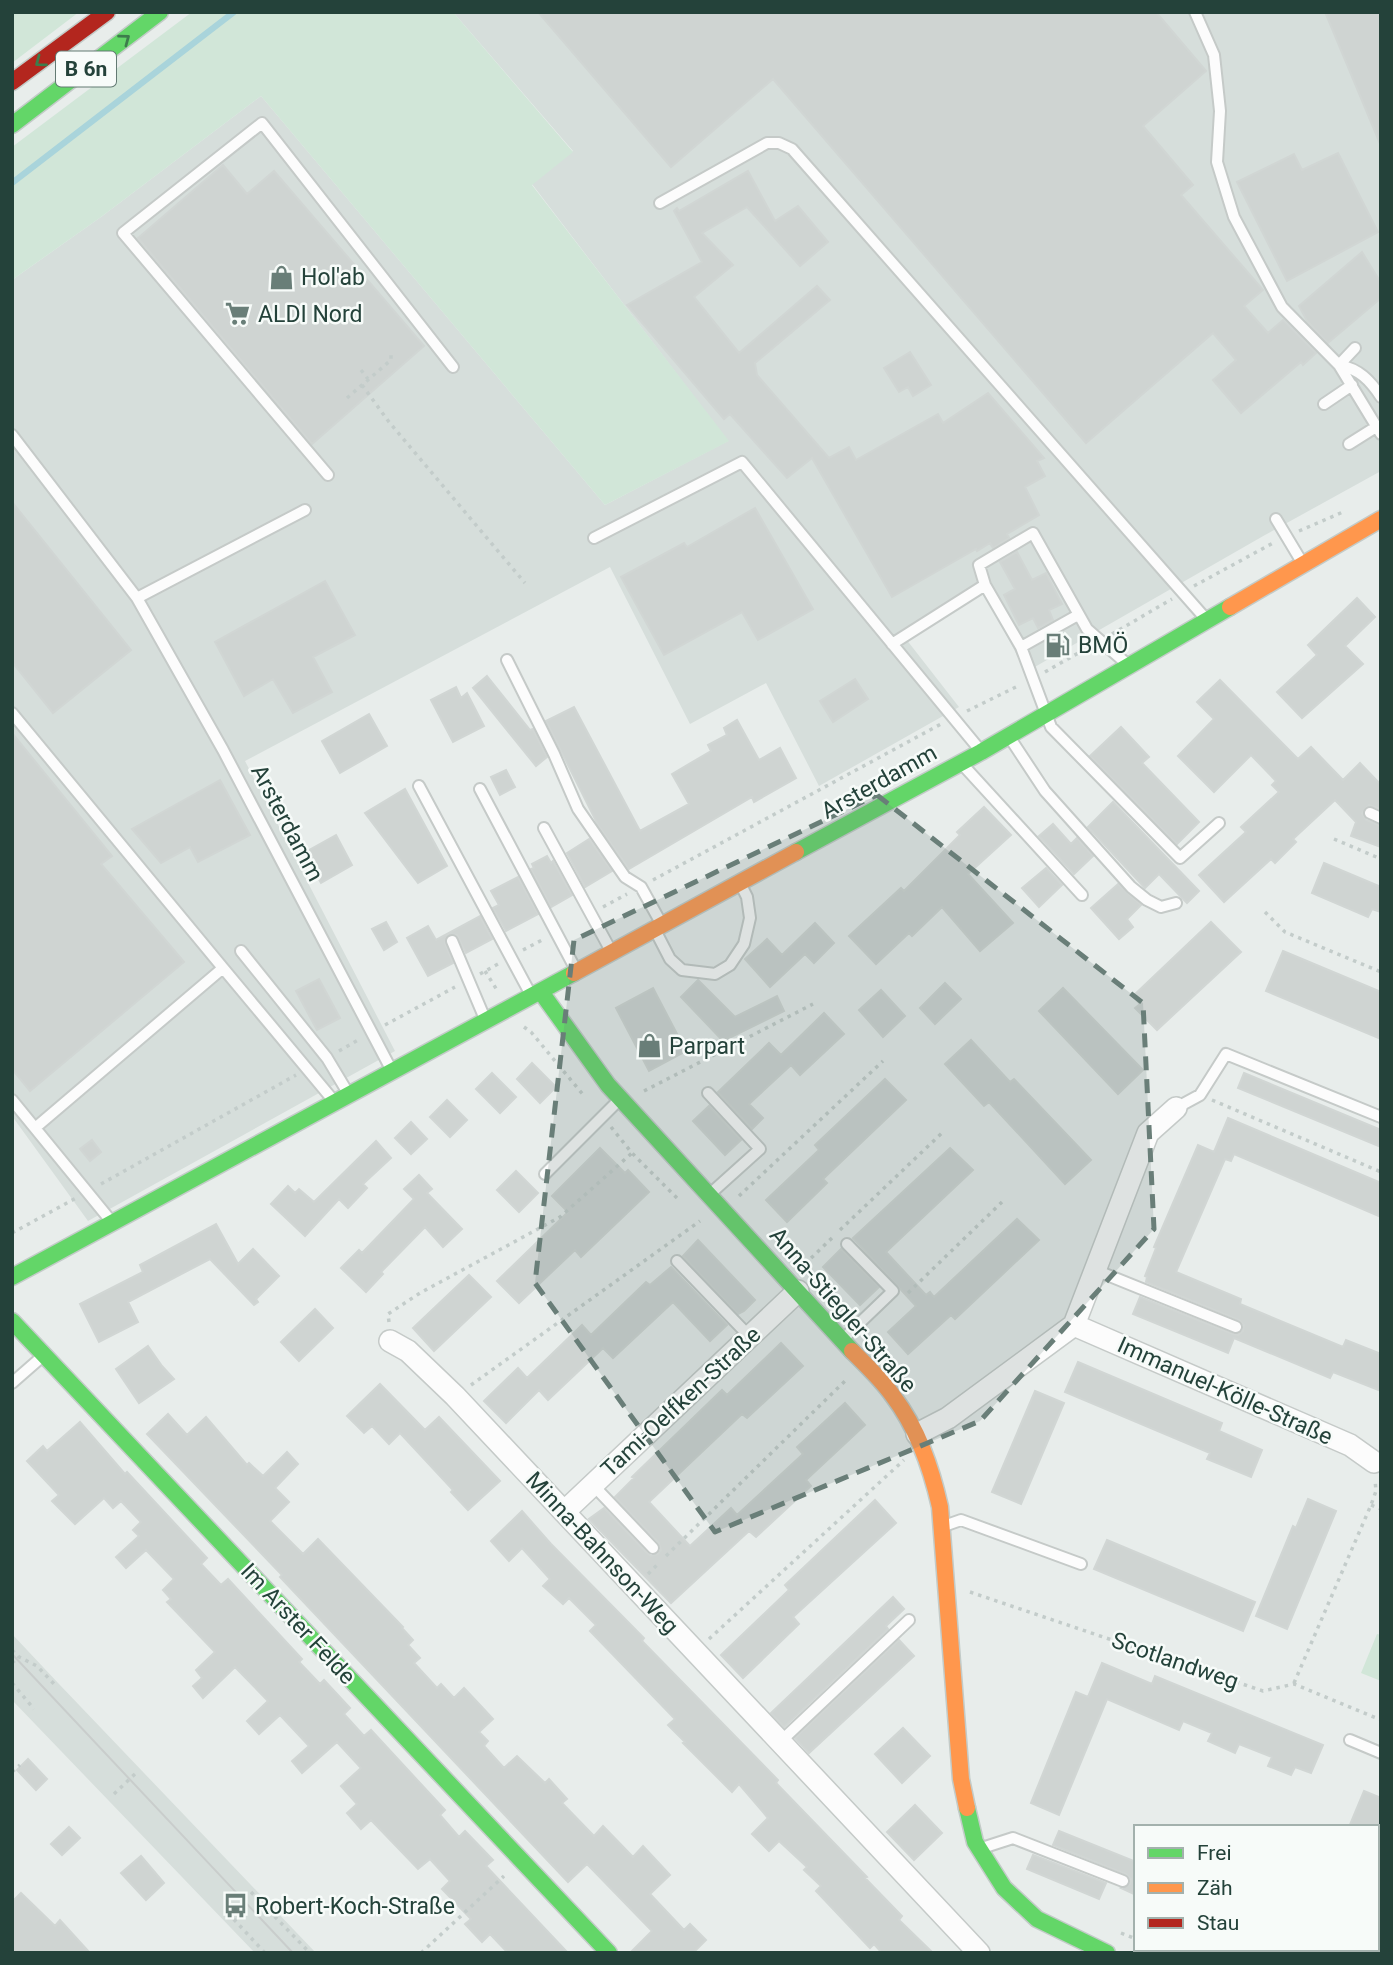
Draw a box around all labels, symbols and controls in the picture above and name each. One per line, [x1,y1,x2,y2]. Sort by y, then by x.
one-way arrow [117,35,130,47]
road number: B 6n [56,52,116,86]
one-way arrow [35,54,48,66]
shop icon: Hol'ab [267,263,295,291]
place label: Hol'ab [301,264,365,291]
supermarket icon: ALDI Nord [224,300,252,328]
place label: ALDI Nord [258,301,363,328]
fuel station icon: BMÖ [1044,631,1072,659]
place label: BMÖ [1078,631,1128,659]
street label: Arsterdamm [817,739,941,825]
street label: Arsterdamm [245,760,329,886]
shop icon: Parpart [635,1032,663,1060]
place label: Parpart [669,1033,745,1060]
street label: Anna-Stiegler-Straße [764,1222,922,1398]
street label: Tami-Oelfken-Straße [596,1321,766,1483]
street label: Immanuel-Kölle-Straße [1113,1331,1337,1451]
street label: Minna-Bahnson-Weg [520,1466,684,1640]
street label: Im Arster Felde [235,1558,361,1690]
street label: Scotlandweg [1108,1627,1242,1695]
legend [1134,1825,1379,1951]
text: Frei [1197,1841,1232,1865]
text: Zäh [1197,1876,1233,1900]
bus stop icon: Robert-Koch-Straße [221,1892,249,1920]
place label: Robert-Koch-Straße [255,1893,455,1920]
text: Stau [1197,1911,1239,1935]

